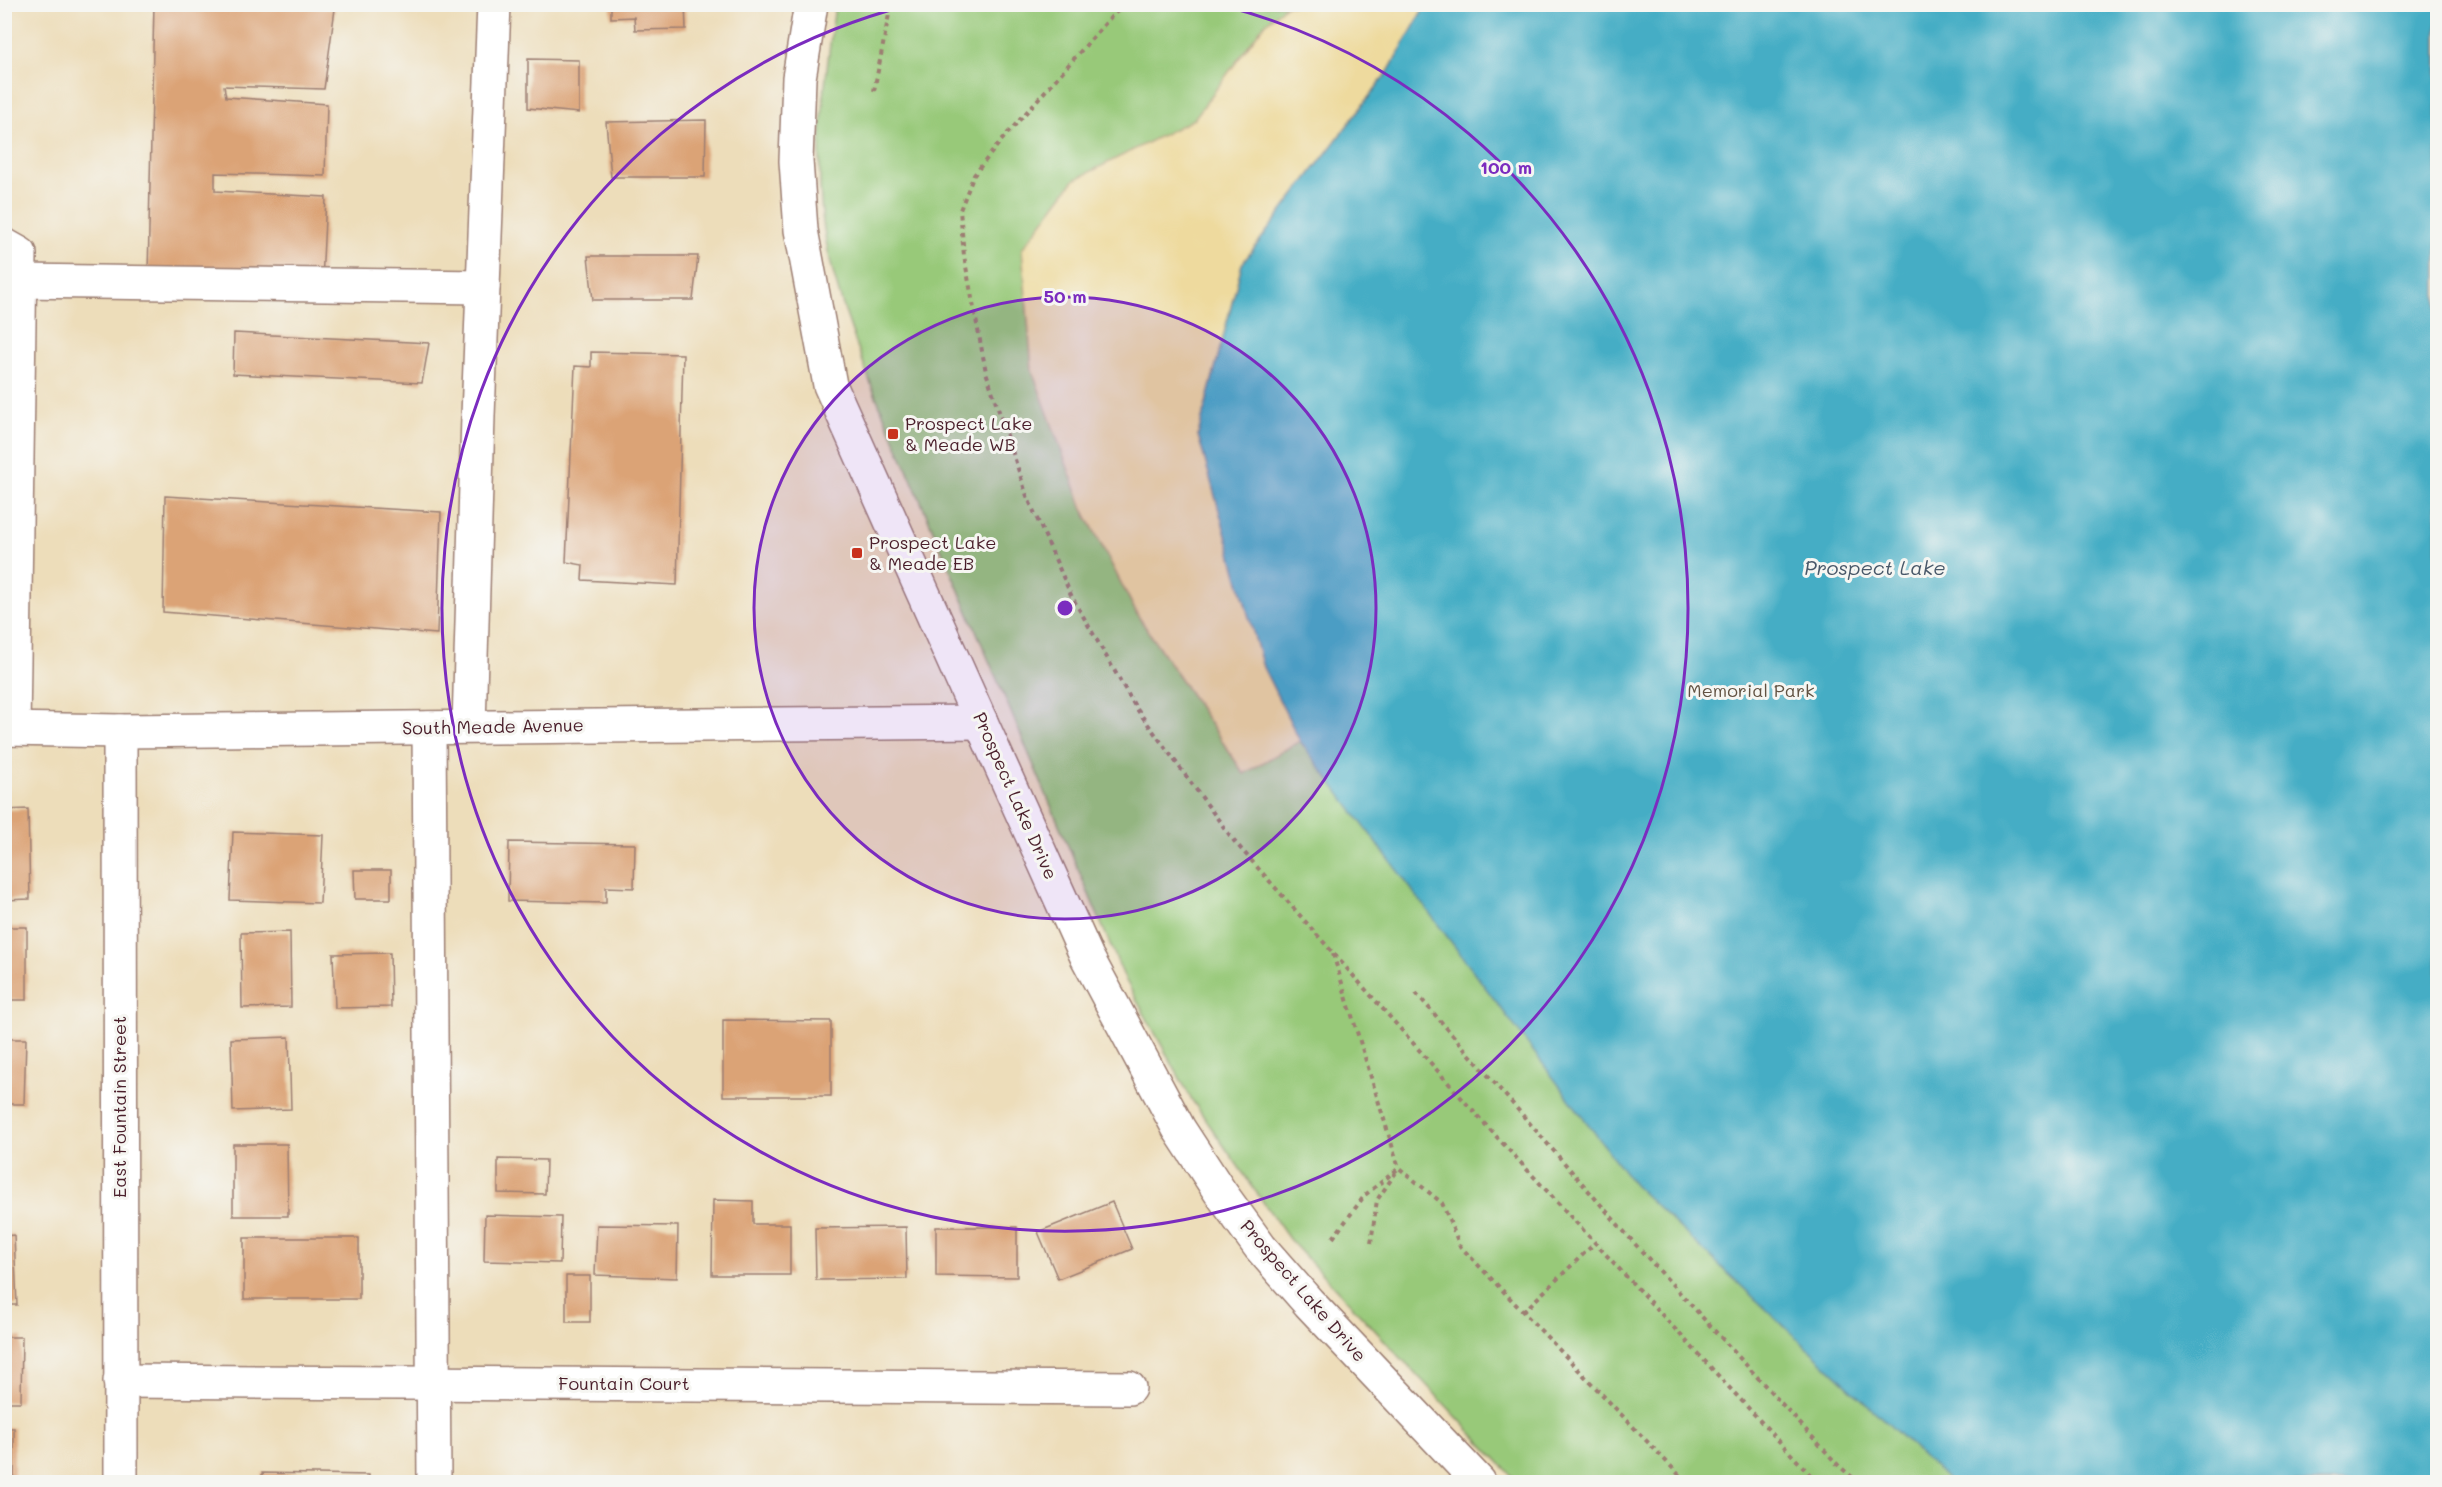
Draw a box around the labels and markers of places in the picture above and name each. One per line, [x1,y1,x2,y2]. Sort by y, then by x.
place label: Prospect Lake & Meade WB [905,411,1032,456]
marker: Prospect Lake & Meade WB [886,427,900,441]
place label: Prospect Lake & Meade EB [869,530,996,575]
marker: Prospect Lake & Meade EB [850,546,864,560]
centre of rings [1055,598,1075,618]

